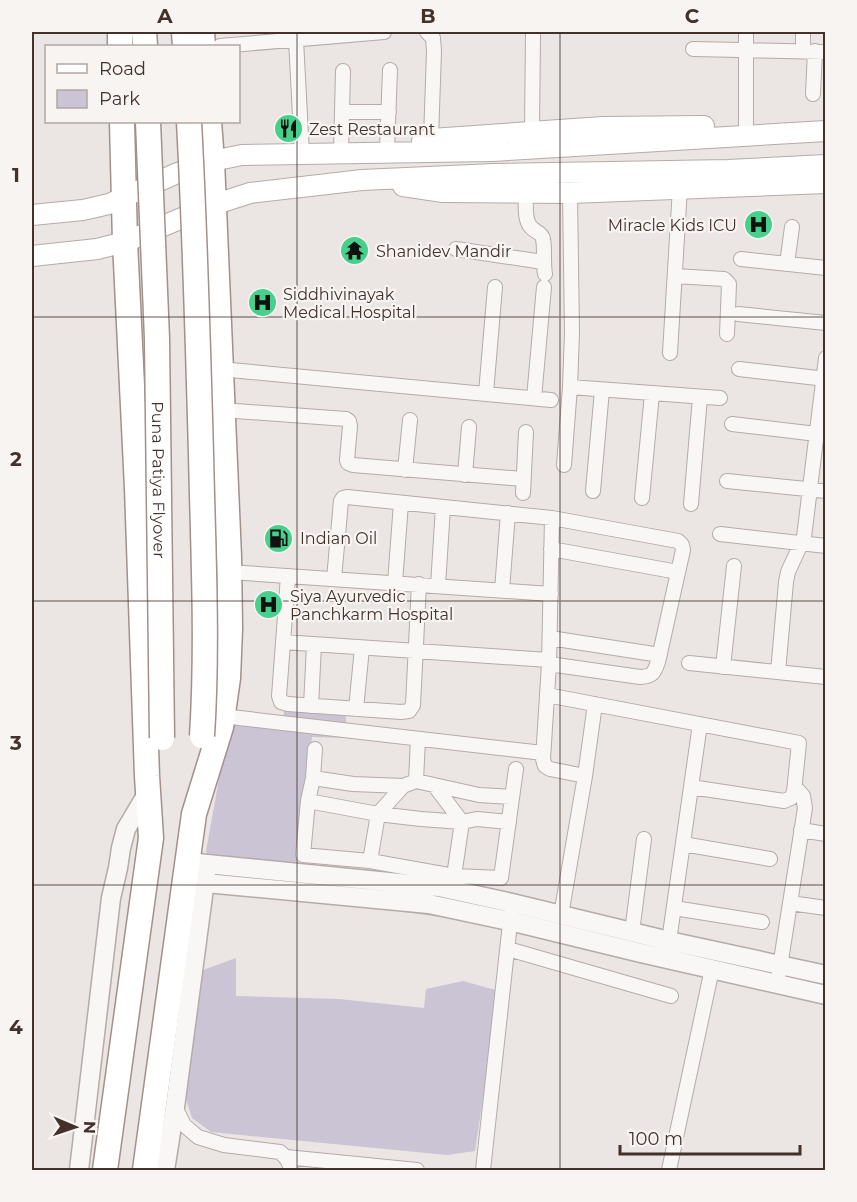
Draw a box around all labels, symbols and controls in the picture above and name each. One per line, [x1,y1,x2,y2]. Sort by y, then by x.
text: A [156,4,173,28]
text: B [420,4,436,28]
text: C [685,4,700,28]
legend [45,45,240,123]
text: Road [99,58,146,80]
text: Park [99,88,140,110]
restaurant icon: Zest Restaurant [272,113,304,145]
place label: Zest Restaurant [309,120,436,139]
text: 1 [12,163,20,187]
hospital icon: Miracle Kids ICU [742,209,774,241]
place label: Miracle Kids ICU [608,216,737,235]
temple icon: Shanidev Mandir [339,235,371,267]
place label: Shanidev Mandir [376,242,512,261]
place label: Siddhivinayak Medical Hospital [283,285,416,322]
hospital icon: Siddhivinayak Medical Hospital [246,287,278,319]
street label: Puna Patiya Flyover [148,401,169,559]
text: 2 [10,447,22,471]
fuel station icon: Indian Oil [263,522,295,554]
place label: Indian Oil [300,529,377,548]
place label: Siya Ayurvedic Panchkarm Hospital [290,587,453,624]
hospital icon: Siya Ayurvedic Panchkarm Hospital [253,589,285,621]
text: 3 [9,731,22,755]
text: 4 [9,1015,23,1039]
north arrow [45,1097,105,1157]
scale bar [620,1118,800,1156]
text: N [80,1121,99,1134]
text: 100 m [629,1128,683,1150]

